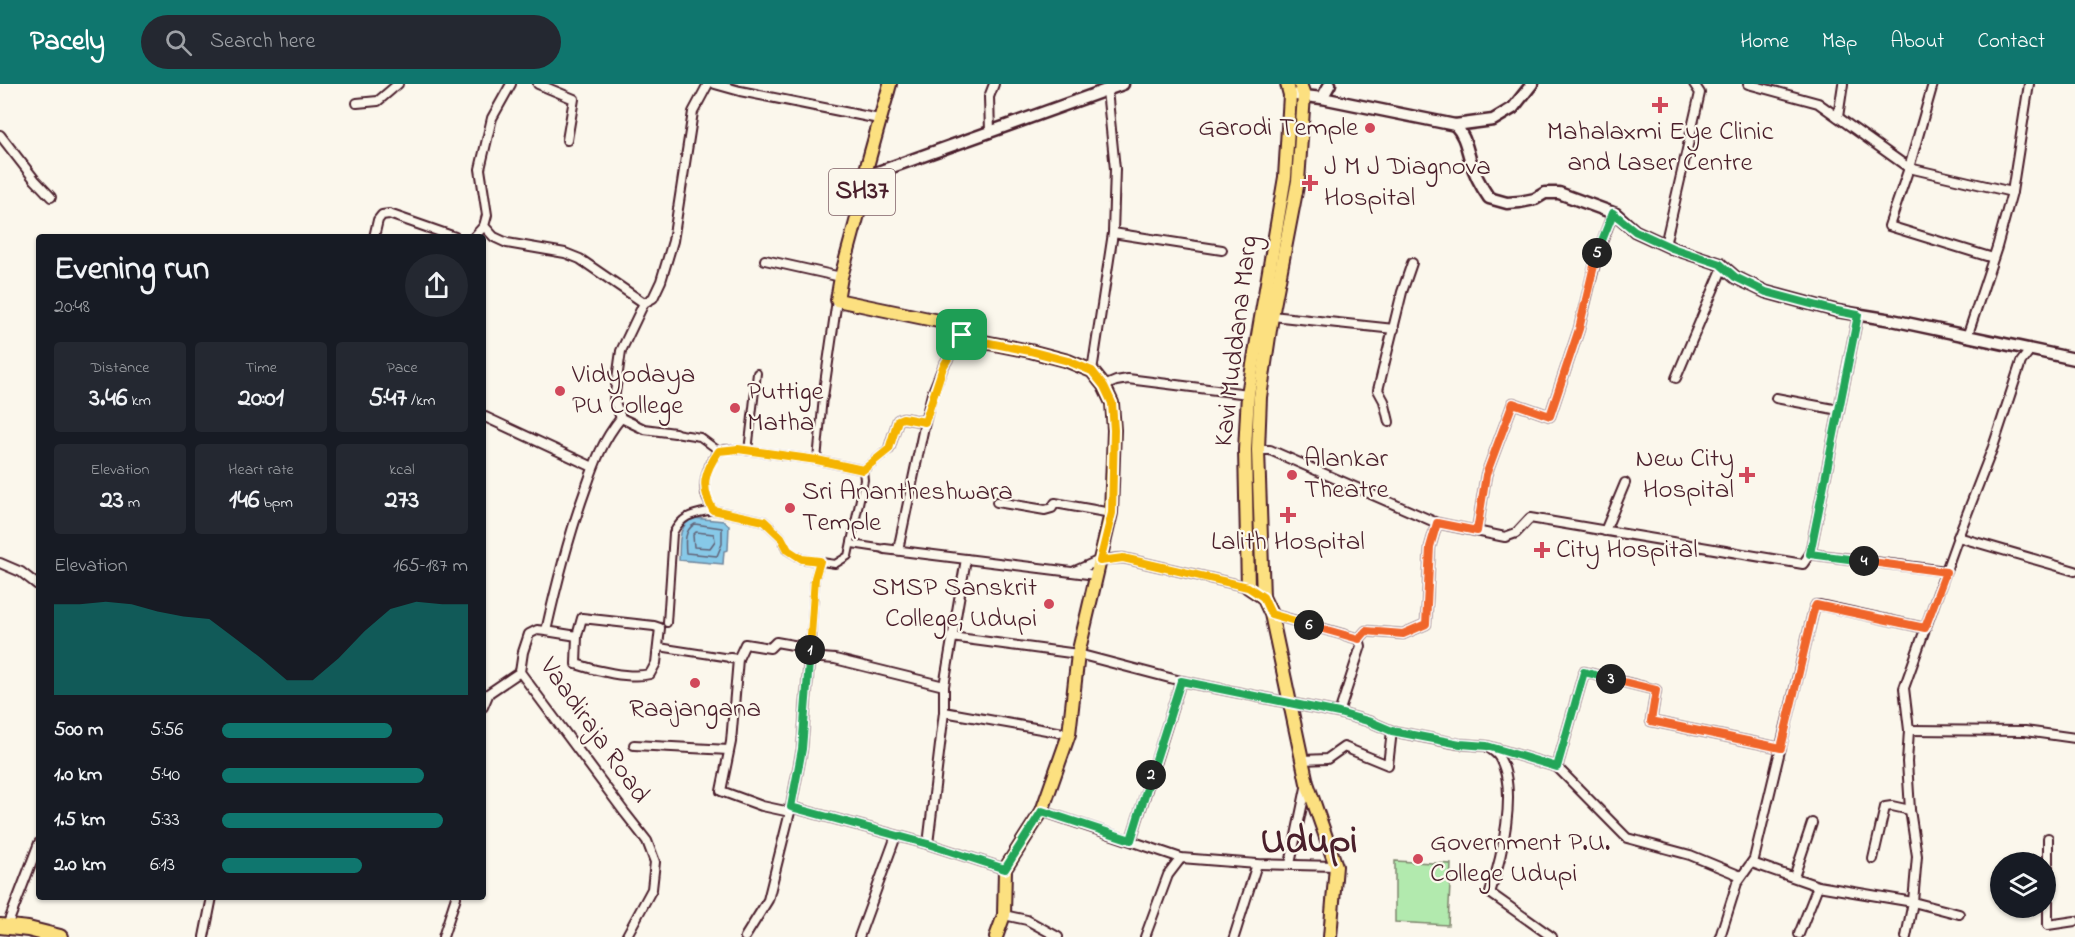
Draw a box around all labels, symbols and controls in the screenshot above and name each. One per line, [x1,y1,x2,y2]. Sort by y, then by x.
search box [141,15,561,69]
text: Pacely [30,22,105,63]
icon: search [162,26,195,59]
text: Search here [210,26,315,58]
text: Home [1740,27,1789,57]
text: Map [1822,27,1857,57]
text: About [1890,27,1944,57]
text: Contact [1977,27,2045,57]
marker: Mahalaxmi Eye Clinic and Laser Centre [1651,96,1669,114]
place label: Garodi Temple [1198,109,1359,148]
place label: Mahalaxmi Eye Clinic and Laser Centre [1547,113,1773,183]
marker: Garodi Temple [1363,121,1377,135]
place label: J M J Diagnova Hospital [1324,148,1491,218]
road number: SH37 [829,169,895,215]
marker: J M J Diagnova Hospital [1301,174,1319,192]
street label: Kavi Muddana Marg [1205,233,1269,449]
pin: 5 [1582,238,1612,268]
text: 5 [1592,241,1602,265]
text: Evening run [54,246,209,294]
button: share [405,254,468,317]
text: 20:48 [54,293,90,322]
pin [936,309,987,360]
icon: arrive [945,318,978,351]
text: Distance [91,356,149,380]
text: Time [245,356,277,380]
text: Pace [386,356,418,380]
place label: Vidyodaya PU College [571,356,695,426]
place label: Puttige Matha [747,373,825,443]
text: 3.46 [89,380,127,418]
text: 20:01 [238,380,284,418]
text: 5:47 [369,380,407,418]
marker: Vidyodaya PU College [553,384,567,398]
text: km [127,389,151,413]
text: /km [407,389,435,413]
marker: Puttige Matha [728,401,742,415]
place label: Alankar Theatre [1304,440,1389,510]
place label: New City Hospital [1635,440,1734,510]
text: Elevation [91,458,149,482]
text: Heart rate [228,458,294,482]
text: kcal [389,458,415,482]
marker: New City Hospital [1738,466,1756,484]
marker: Alankar Theatre [1285,468,1299,482]
place label: Sri Anantheshwara Temple [802,473,1013,543]
text: 23 [100,482,124,520]
text: 146 [229,482,259,520]
text: 273 [385,482,419,520]
text: m [124,491,140,515]
text: bpm [259,491,293,515]
marker: Sri Anantheshwara Temple [783,501,797,515]
marker: Lalith Hospital [1279,506,1297,524]
place label: Lalith Hospital [1211,523,1365,562]
place label: City Hospital [1556,531,1698,570]
marker: City Hospital [1533,541,1551,559]
pin: 4 [1849,546,1879,576]
text: 4 [1861,549,1867,573]
text: Elevation [54,552,128,581]
text: 165–187 m [393,552,468,581]
place label: SMSP Sanskrit College, Udupi [872,569,1037,639]
marker: SMSP Sanskrit College, Udupi [1042,597,1056,611]
pin: 6 [1294,610,1324,640]
text: 6 [1305,613,1313,637]
pin: 1 [795,635,825,665]
text: 1 [807,638,813,662]
street label: Vaadiraja Road [529,649,659,812]
pin: 3 [1596,664,1626,694]
text: 3 [1608,667,1614,691]
marker: Raajangana [688,676,702,690]
place label: Raajangana [629,690,761,729]
text: 500 m [54,716,103,745]
text: 5:56 [150,716,183,745]
pin: 2 [1136,760,1166,790]
text: 1.0 km [54,761,102,790]
text: 5:40 [150,761,180,790]
text: 2 [1147,763,1155,787]
text: 1.5 km [54,806,105,835]
text: 5:33 [150,806,180,835]
district label: Udupi [1261,814,1358,871]
place label: Government P.U. College Udupi [1430,824,1610,894]
text: 2.0 km [54,851,106,880]
text: 6:13 [150,851,175,880]
marker: Government P.U. College Udupi [1411,852,1425,866]
map controls [1990,852,2056,918]
button: layers [1990,852,2056,918]

